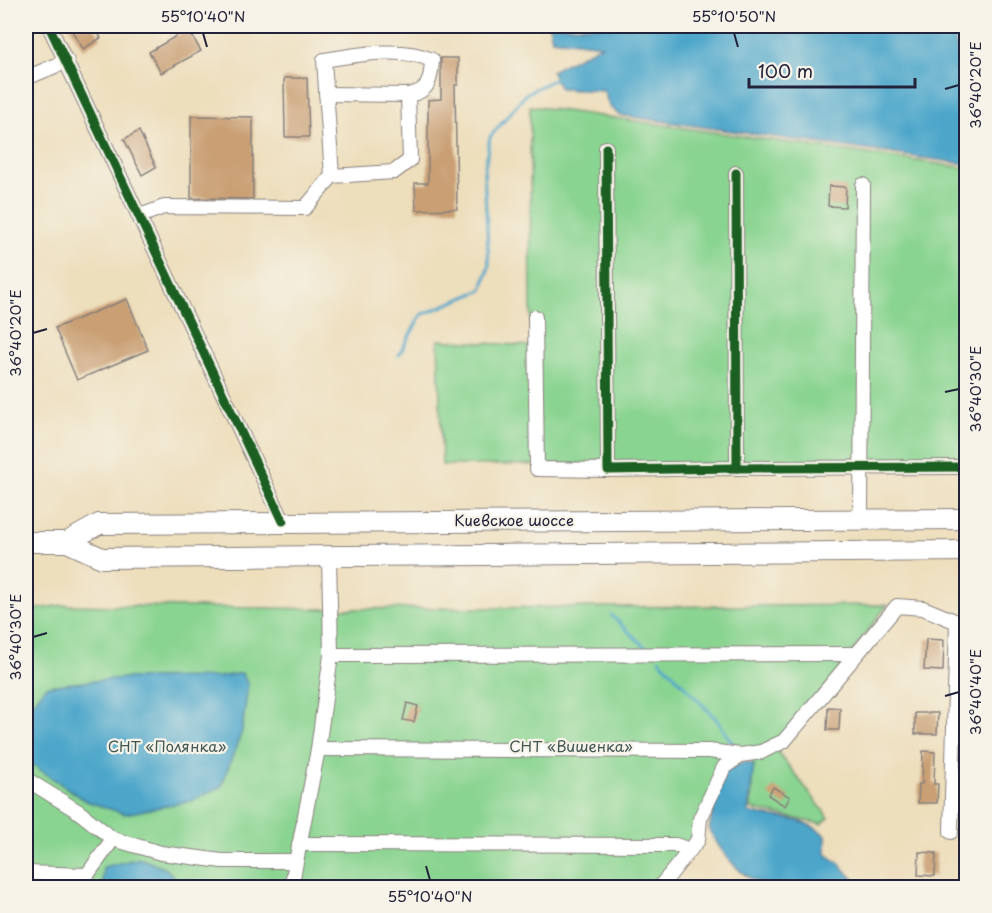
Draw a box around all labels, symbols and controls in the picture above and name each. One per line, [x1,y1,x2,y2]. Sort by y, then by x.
text: 55°10'40"N [161,4,245,27]
text: 55°10'50"N [692,4,776,27]
text: 36°40'20"E [963,41,986,129]
scale bar [749,51,916,89]
text: 100 m [758,57,813,84]
text: 36°40'20"E [3,289,26,377]
text: 36°40'30"E [963,346,986,432]
street label: Киевское шоссе [454,508,574,531]
text: 36°40'30"E [3,594,26,680]
text: 36°40'40"E [963,649,986,735]
park label: СНТ «Полянка» [108,734,227,757]
park label: СНТ «Вишенка» [509,734,633,757]
text: 55°10'40"N [388,884,472,907]

